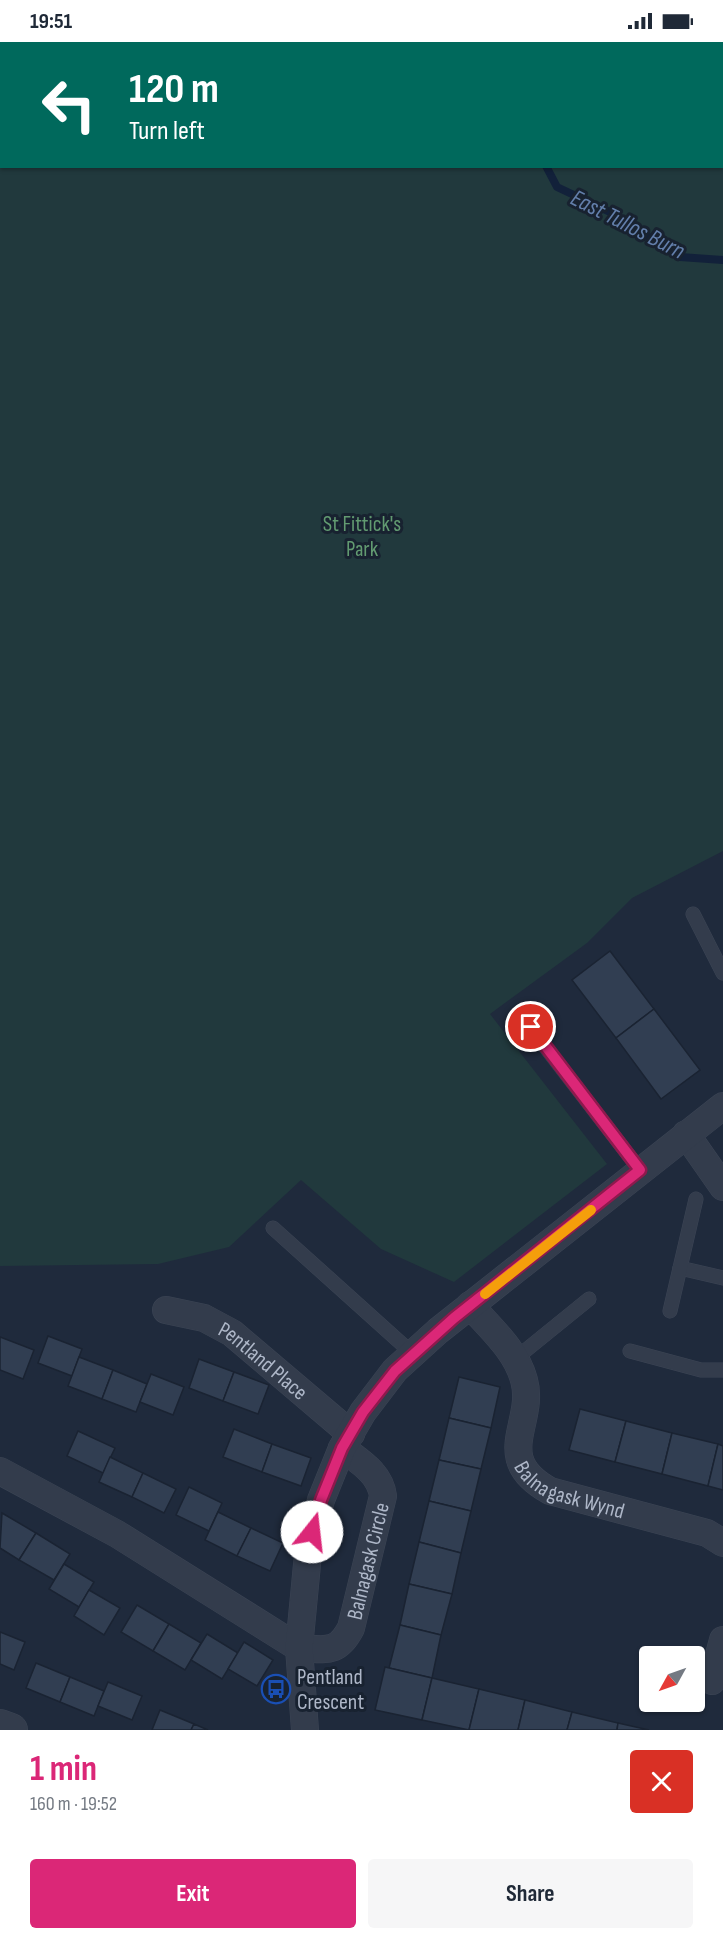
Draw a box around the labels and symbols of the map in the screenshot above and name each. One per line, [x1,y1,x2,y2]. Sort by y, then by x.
water label: East Tullos Burn [566,183,690,266]
park label: St Fittick's Park [323,511,401,563]
pin [505,1001,556,1052]
street label: Pentland Place [214,1316,313,1406]
street label: Balnagask Wynd [507,1457,627,1525]
position arrow [280,1500,344,1564]
street label: Balnagask Circle [342,1500,396,1623]
north arrow [639,1646,705,1712]
place label: Pentland Crescent [297,1664,364,1716]
bus stop icon: Pentland Crescent [260,1673,292,1705]

